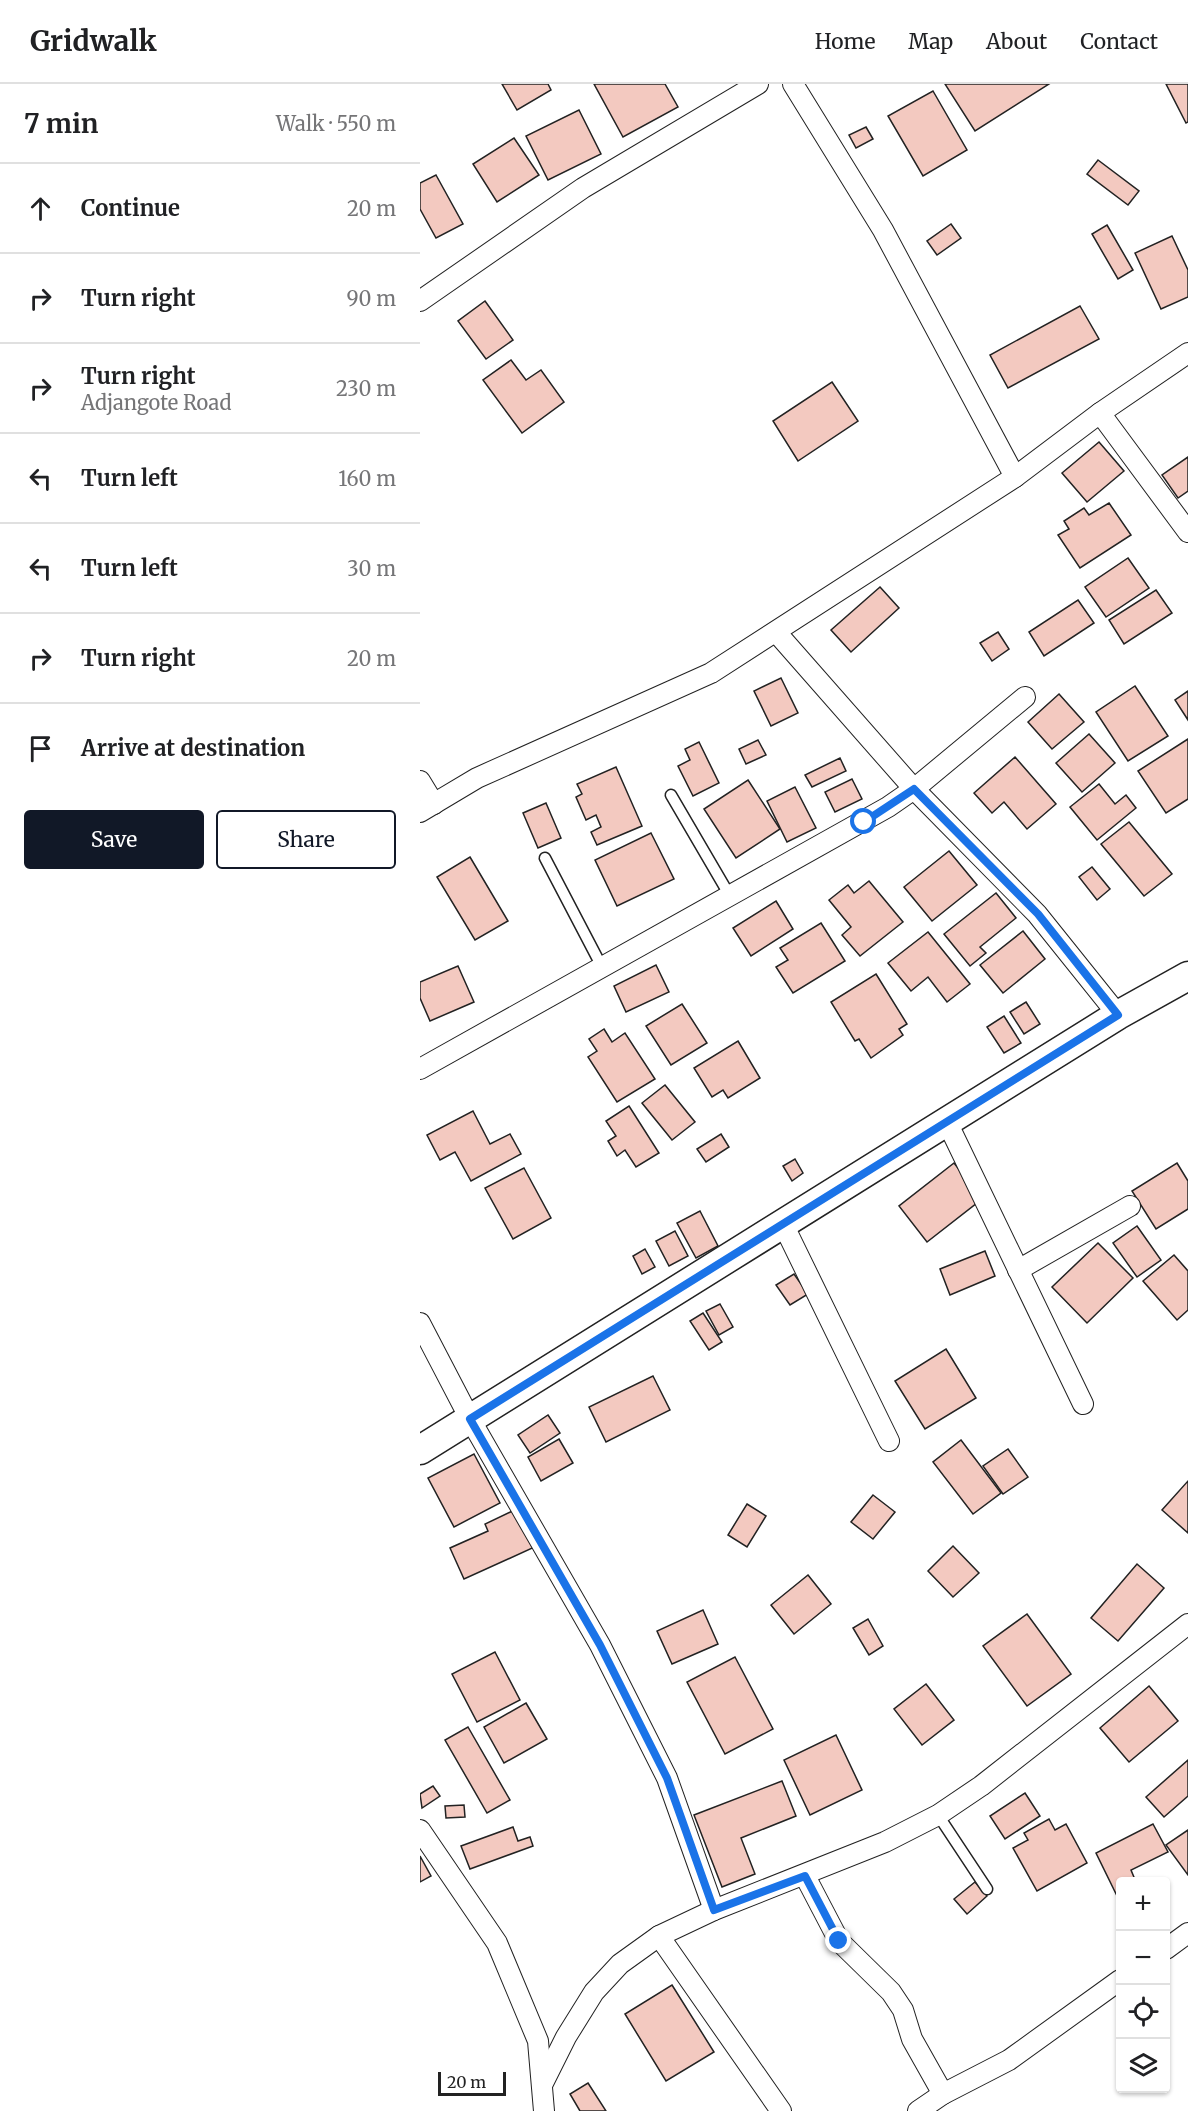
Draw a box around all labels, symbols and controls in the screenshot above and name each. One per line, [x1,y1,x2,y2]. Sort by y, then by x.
text: Gridwalk [30,23,157,59]
text: Home [815,28,875,55]
text: Map [908,28,953,55]
text: About [986,28,1047,55]
text: Contact [1080,28,1158,55]
text: 7 min [24,107,98,140]
text: Walk · 550 m [276,111,396,136]
icon: ahead [24,192,57,225]
text: Continue [81,194,180,222]
text: 20 m [347,196,396,221]
icon: right [24,282,57,315]
text: Turn right [81,284,195,312]
text: 90 m [346,286,396,311]
text: Turn right [81,362,195,390]
icon: right [24,372,57,405]
text: 230 m [336,376,396,401]
text: Adjangote Road [81,390,231,415]
icon: left [24,462,57,495]
text: Turn left [81,464,178,492]
text: 160 m [338,466,396,491]
icon: left [24,552,57,585]
text: Turn left [81,554,178,582]
text: 30 m [347,556,396,581]
icon: right [24,642,57,675]
text: Turn right [81,644,195,672]
text: 20 m [347,646,396,671]
icon: arrive [24,732,57,765]
text: Arrive at destination [81,734,305,762]
route start [850,808,876,834]
button: Save [24,810,204,869]
button: Share [216,810,396,869]
map controls [1116,1877,1170,2093]
button: + [1116,1877,1170,1931]
route end [825,1927,851,1953]
button: − [1116,1931,1170,1985]
button: locate [1116,1985,1170,2039]
button: layers [1116,2039,1170,2093]
scale bar [438,2069,506,2096]
text: 20 m [447,2072,486,2092]

